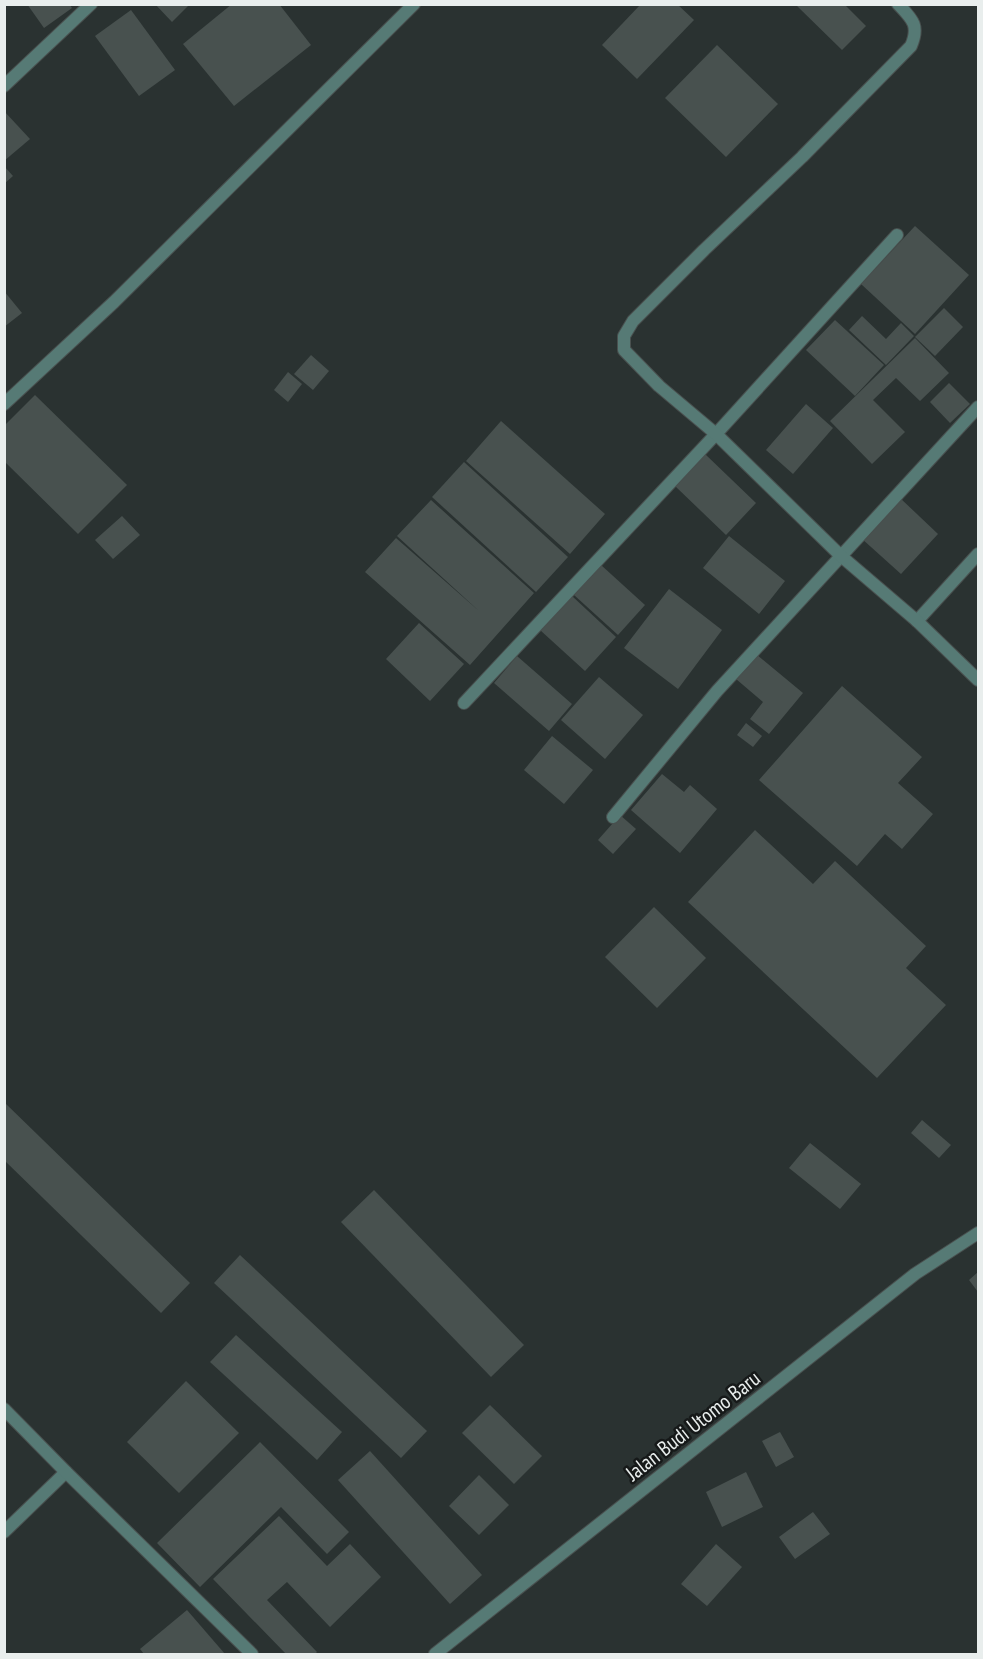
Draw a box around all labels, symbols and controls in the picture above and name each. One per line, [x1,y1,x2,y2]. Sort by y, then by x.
street label: Jalan Budi Utomo Baru [619,1365,765,1487]

